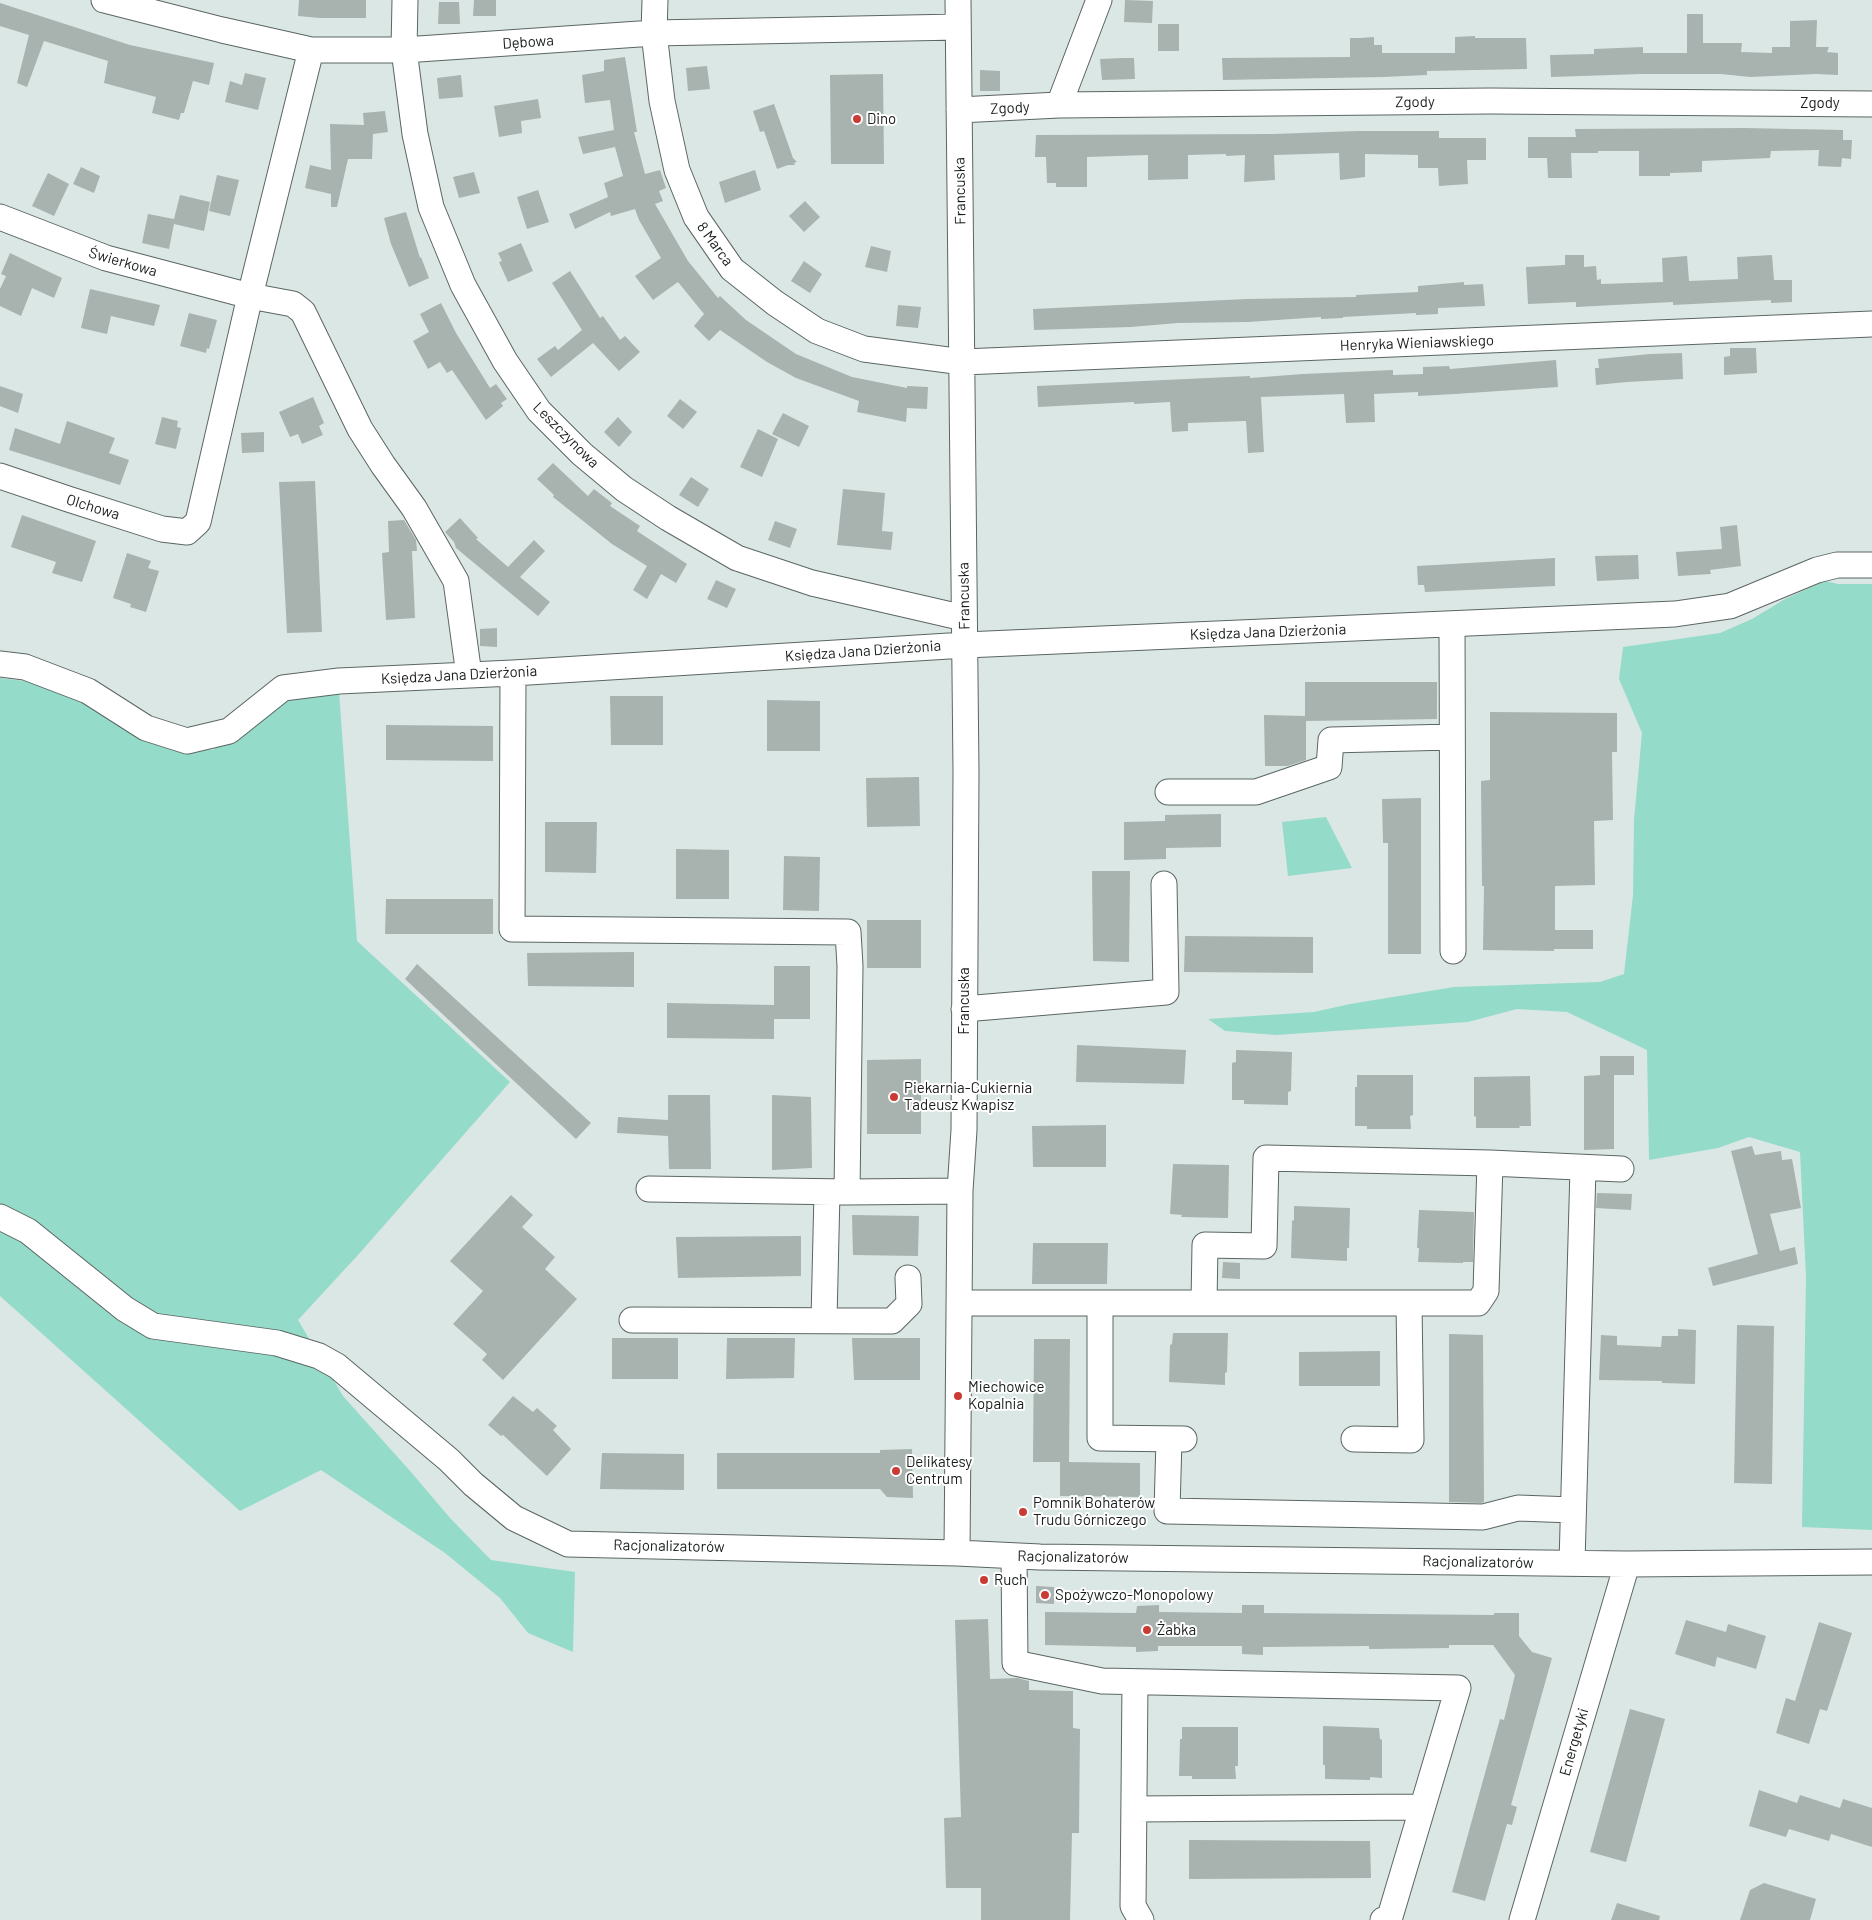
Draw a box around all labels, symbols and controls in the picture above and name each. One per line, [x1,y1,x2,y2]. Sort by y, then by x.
street label: Dębowa [502,31,554,53]
street label: Zgody [1395,93,1435,111]
street label: Zgody [1800,94,1840,112]
street label: Zgody [990,98,1030,118]
place label: Dino [867,110,896,128]
marker: Dino [851,113,863,125]
street label: Francuska [950,157,970,225]
street label: 8 Marca [693,218,737,270]
street label: Świerkowa [87,244,159,280]
street label: Henryka Wieniawskiego [1340,331,1494,355]
street label: Leszczynowa [529,398,603,472]
street label: Olchowa [64,490,122,524]
street label: Francuska [954,562,974,630]
street label: Księdza Jana Dzierżonia [1190,620,1346,644]
street label: Księdza Jana Dzierżonia [784,637,942,665]
street label: Księdza Jana Dzierżonia [380,662,538,688]
street label: Francuska [955,967,973,1035]
place label: Piekarnia-Cukiernia Tadeusz Kwapisz [904,1079,1032,1114]
marker: Piekarnia-Cukiernia Tadeusz Kwapisz [888,1091,900,1103]
place label: Miechowice Kopalnia [968,1378,1045,1413]
marker: Miechowice Kopalnia [952,1390,964,1402]
place label: Delikatesy Centrum [906,1453,972,1488]
marker: Delikatesy Centrum [890,1465,902,1477]
place label: Pomnik Bohaterów Trudu Górniczego [1033,1494,1155,1529]
marker: Pomnik Bohaterów Trudu Górniczego [1017,1506,1029,1518]
street label: Racjonalizatorów [613,1536,725,1556]
street label: Racjonalizatorów [1017,1547,1129,1567]
street label: Racjonalizatorów [1422,1552,1534,1572]
place label: Ruch [994,1571,1027,1589]
marker: Ruch [978,1574,990,1586]
place label: Spożywczo-Monopolowy [1055,1586,1213,1604]
marker: Spożywczo-Monopolowy [1039,1589,1051,1601]
place label: Żabka [1157,1621,1196,1639]
marker: Żabka [1141,1624,1153,1636]
street label: Energetyki [1556,1706,1592,1778]

